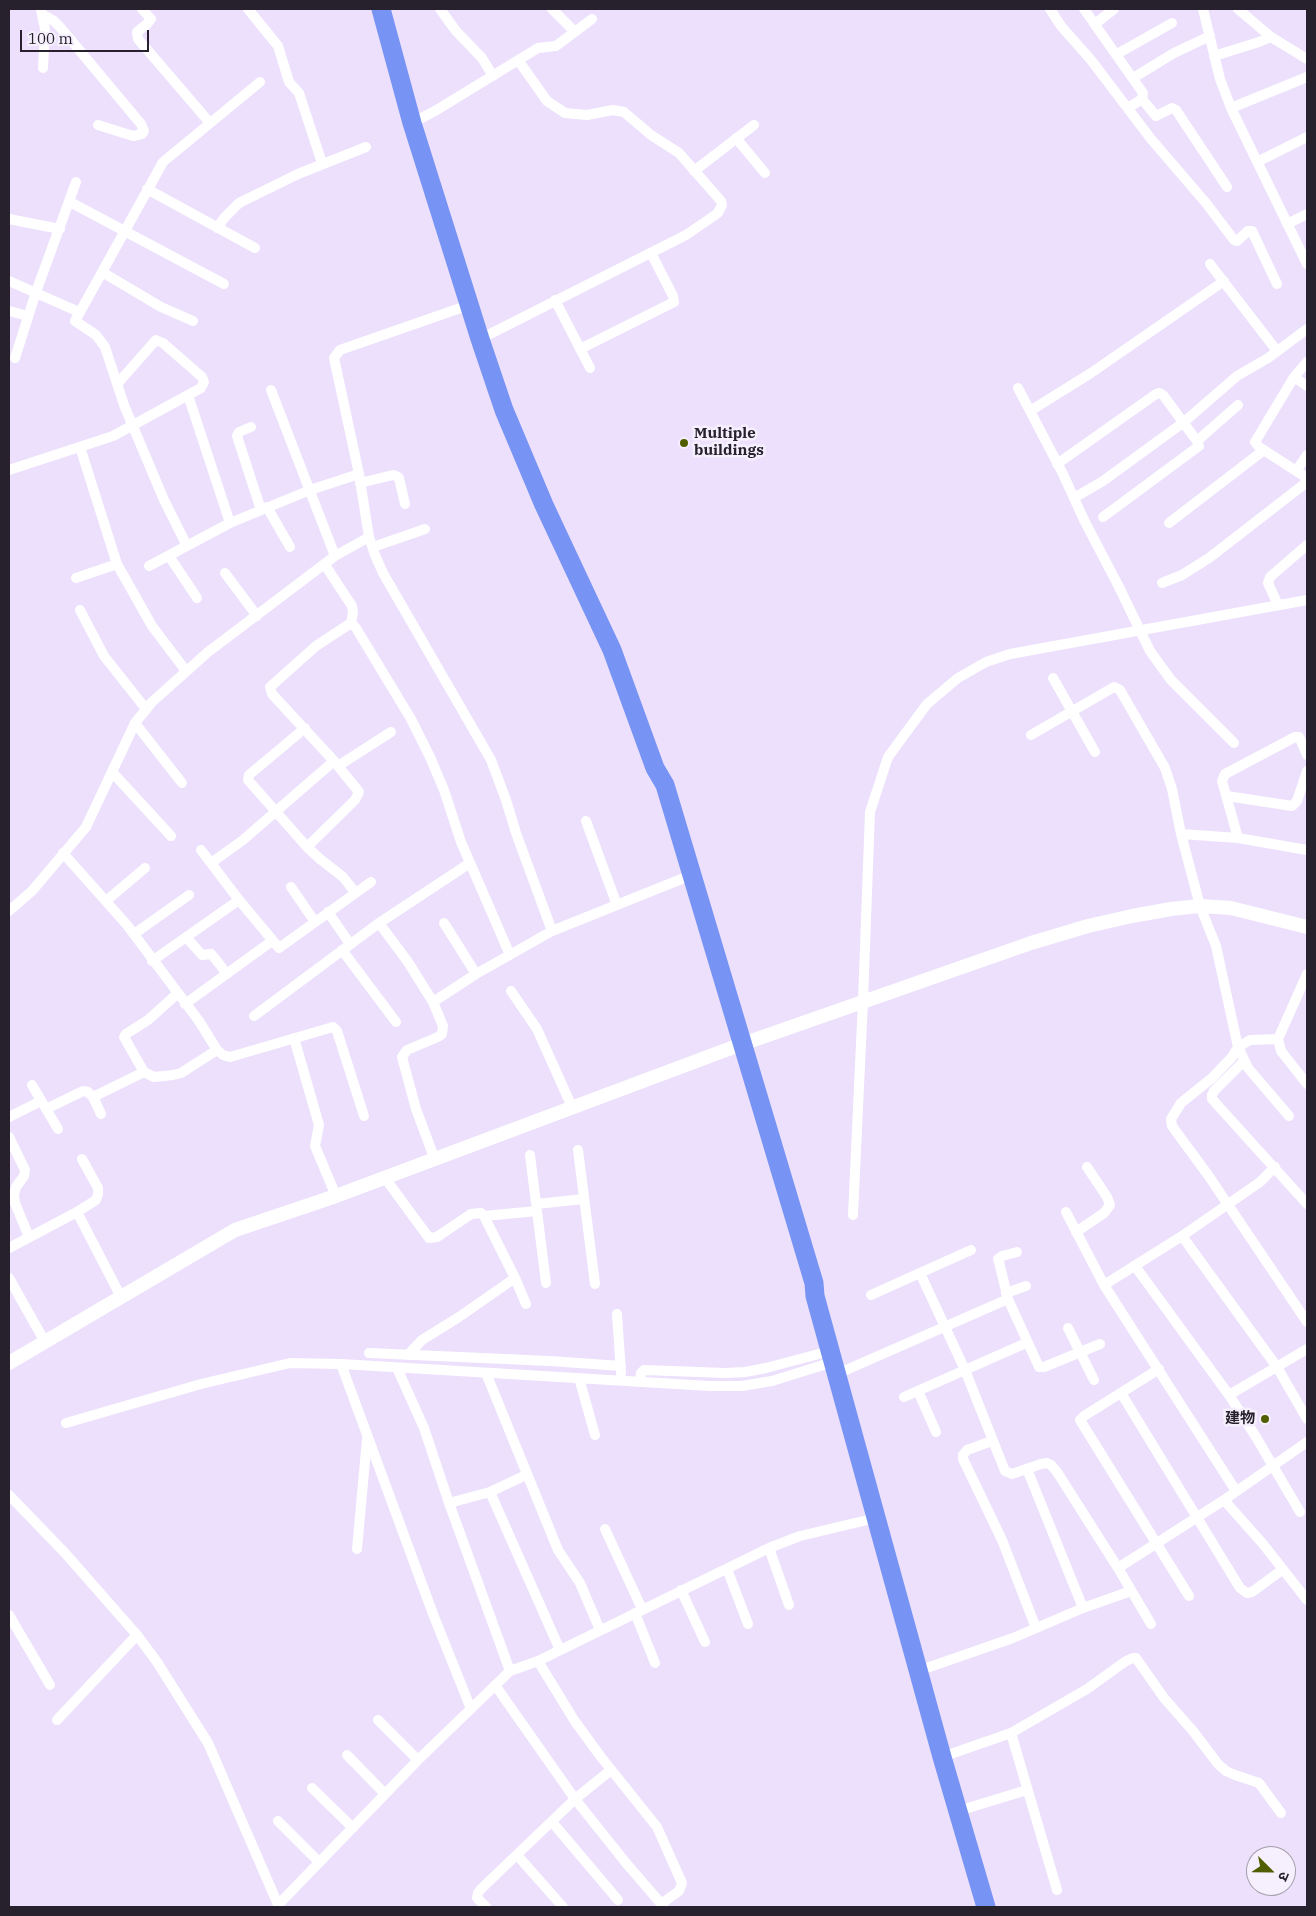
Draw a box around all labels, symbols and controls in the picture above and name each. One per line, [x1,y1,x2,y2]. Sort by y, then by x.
scale bar [22,20,151,52]
text: 100 m [28,29,73,48]
place label: Multiple buildings [694,425,764,460]
marker: Multiple buildings [678,437,690,449]
place label: 建物 [1225,1410,1255,1428]
marker: 建物 [1259,1413,1271,1425]
north arrow [1246,1846,1296,1896]
text: उ [1274,1869,1294,1884]

